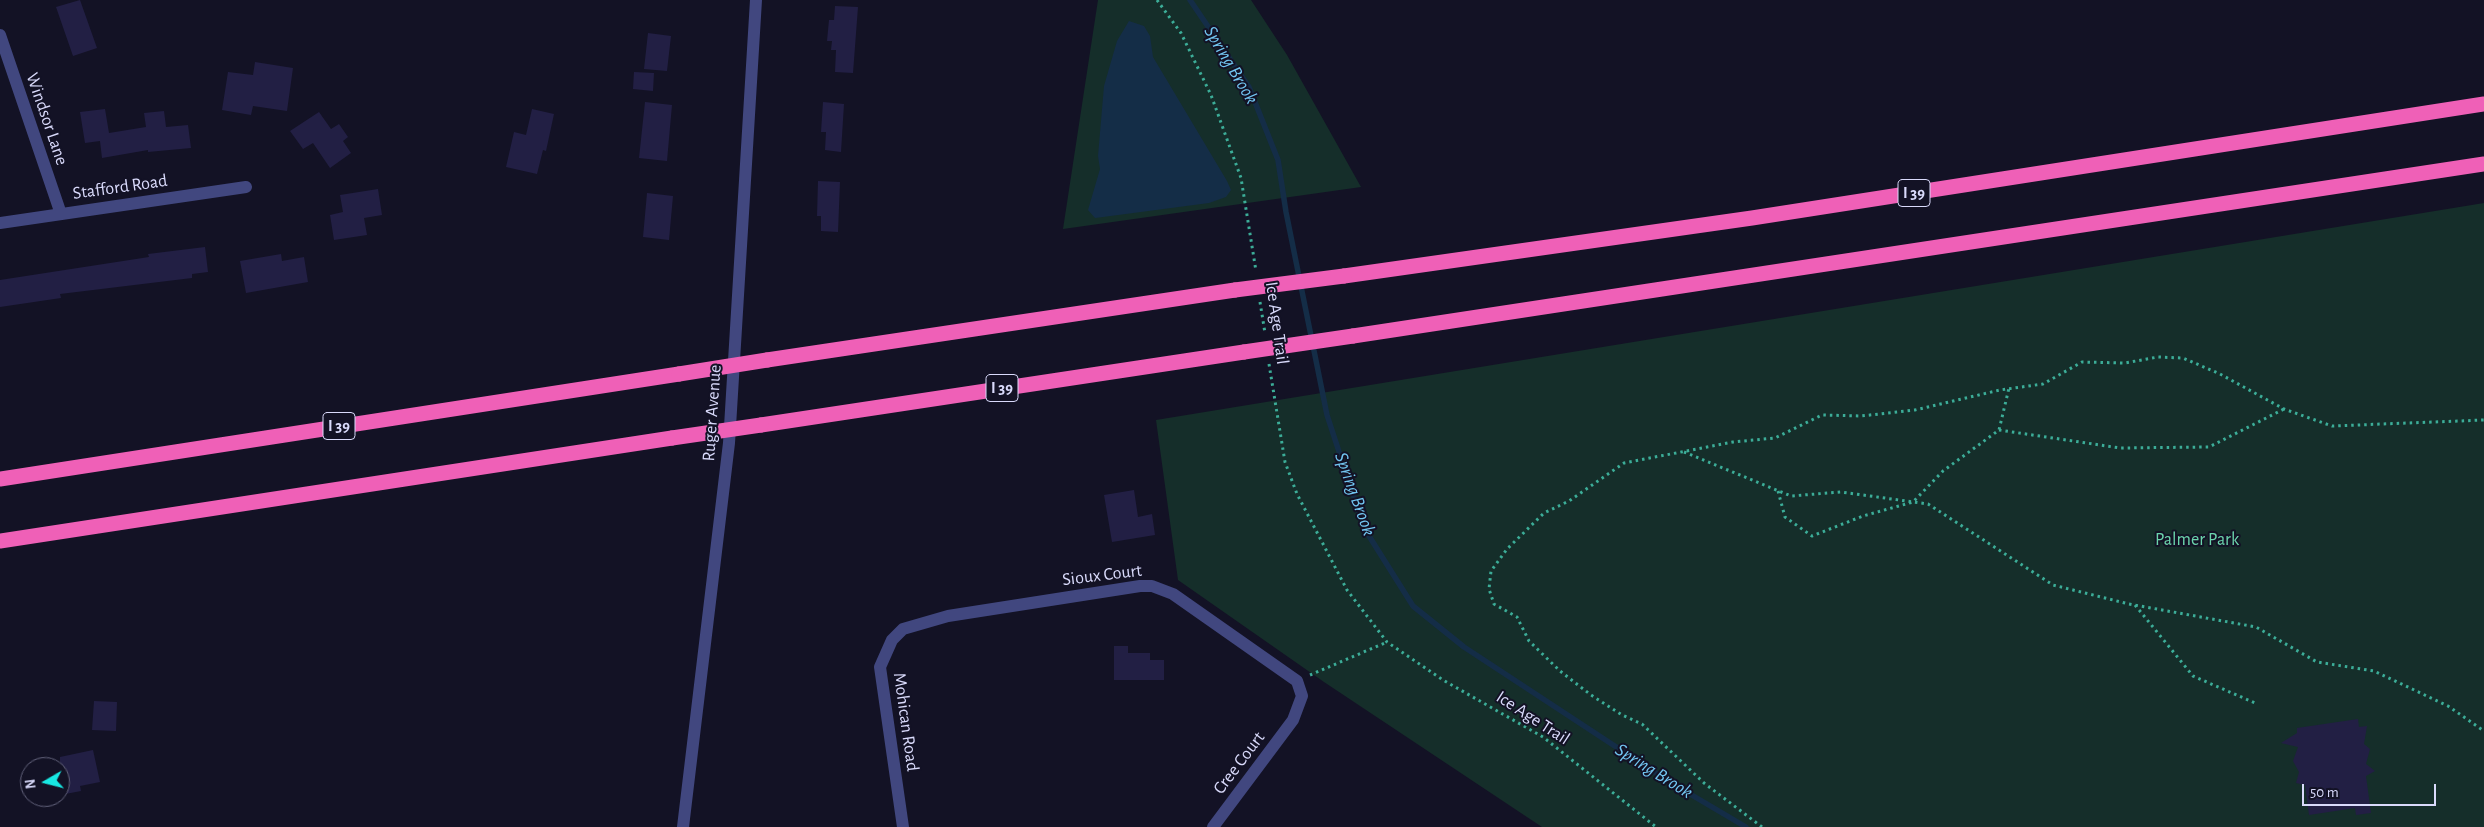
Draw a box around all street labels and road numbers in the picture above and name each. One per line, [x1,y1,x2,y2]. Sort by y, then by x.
street label: Windsor Lane [21,70,73,168]
street label: Stafford Road [71,170,169,204]
road number: I 39 [1898,180,1930,207]
street label: Ice Age Trail [1260,280,1294,366]
street label: Ruger Avenue [698,364,726,462]
road number: I 39 [986,374,1018,402]
road number: I 39 [323,412,355,440]
street label: Sioux Court [1061,559,1143,591]
street label: Mohican Road [888,671,924,773]
street label: Ice Age Trail [1492,686,1574,750]
street label: Cree Court [1208,727,1270,799]

